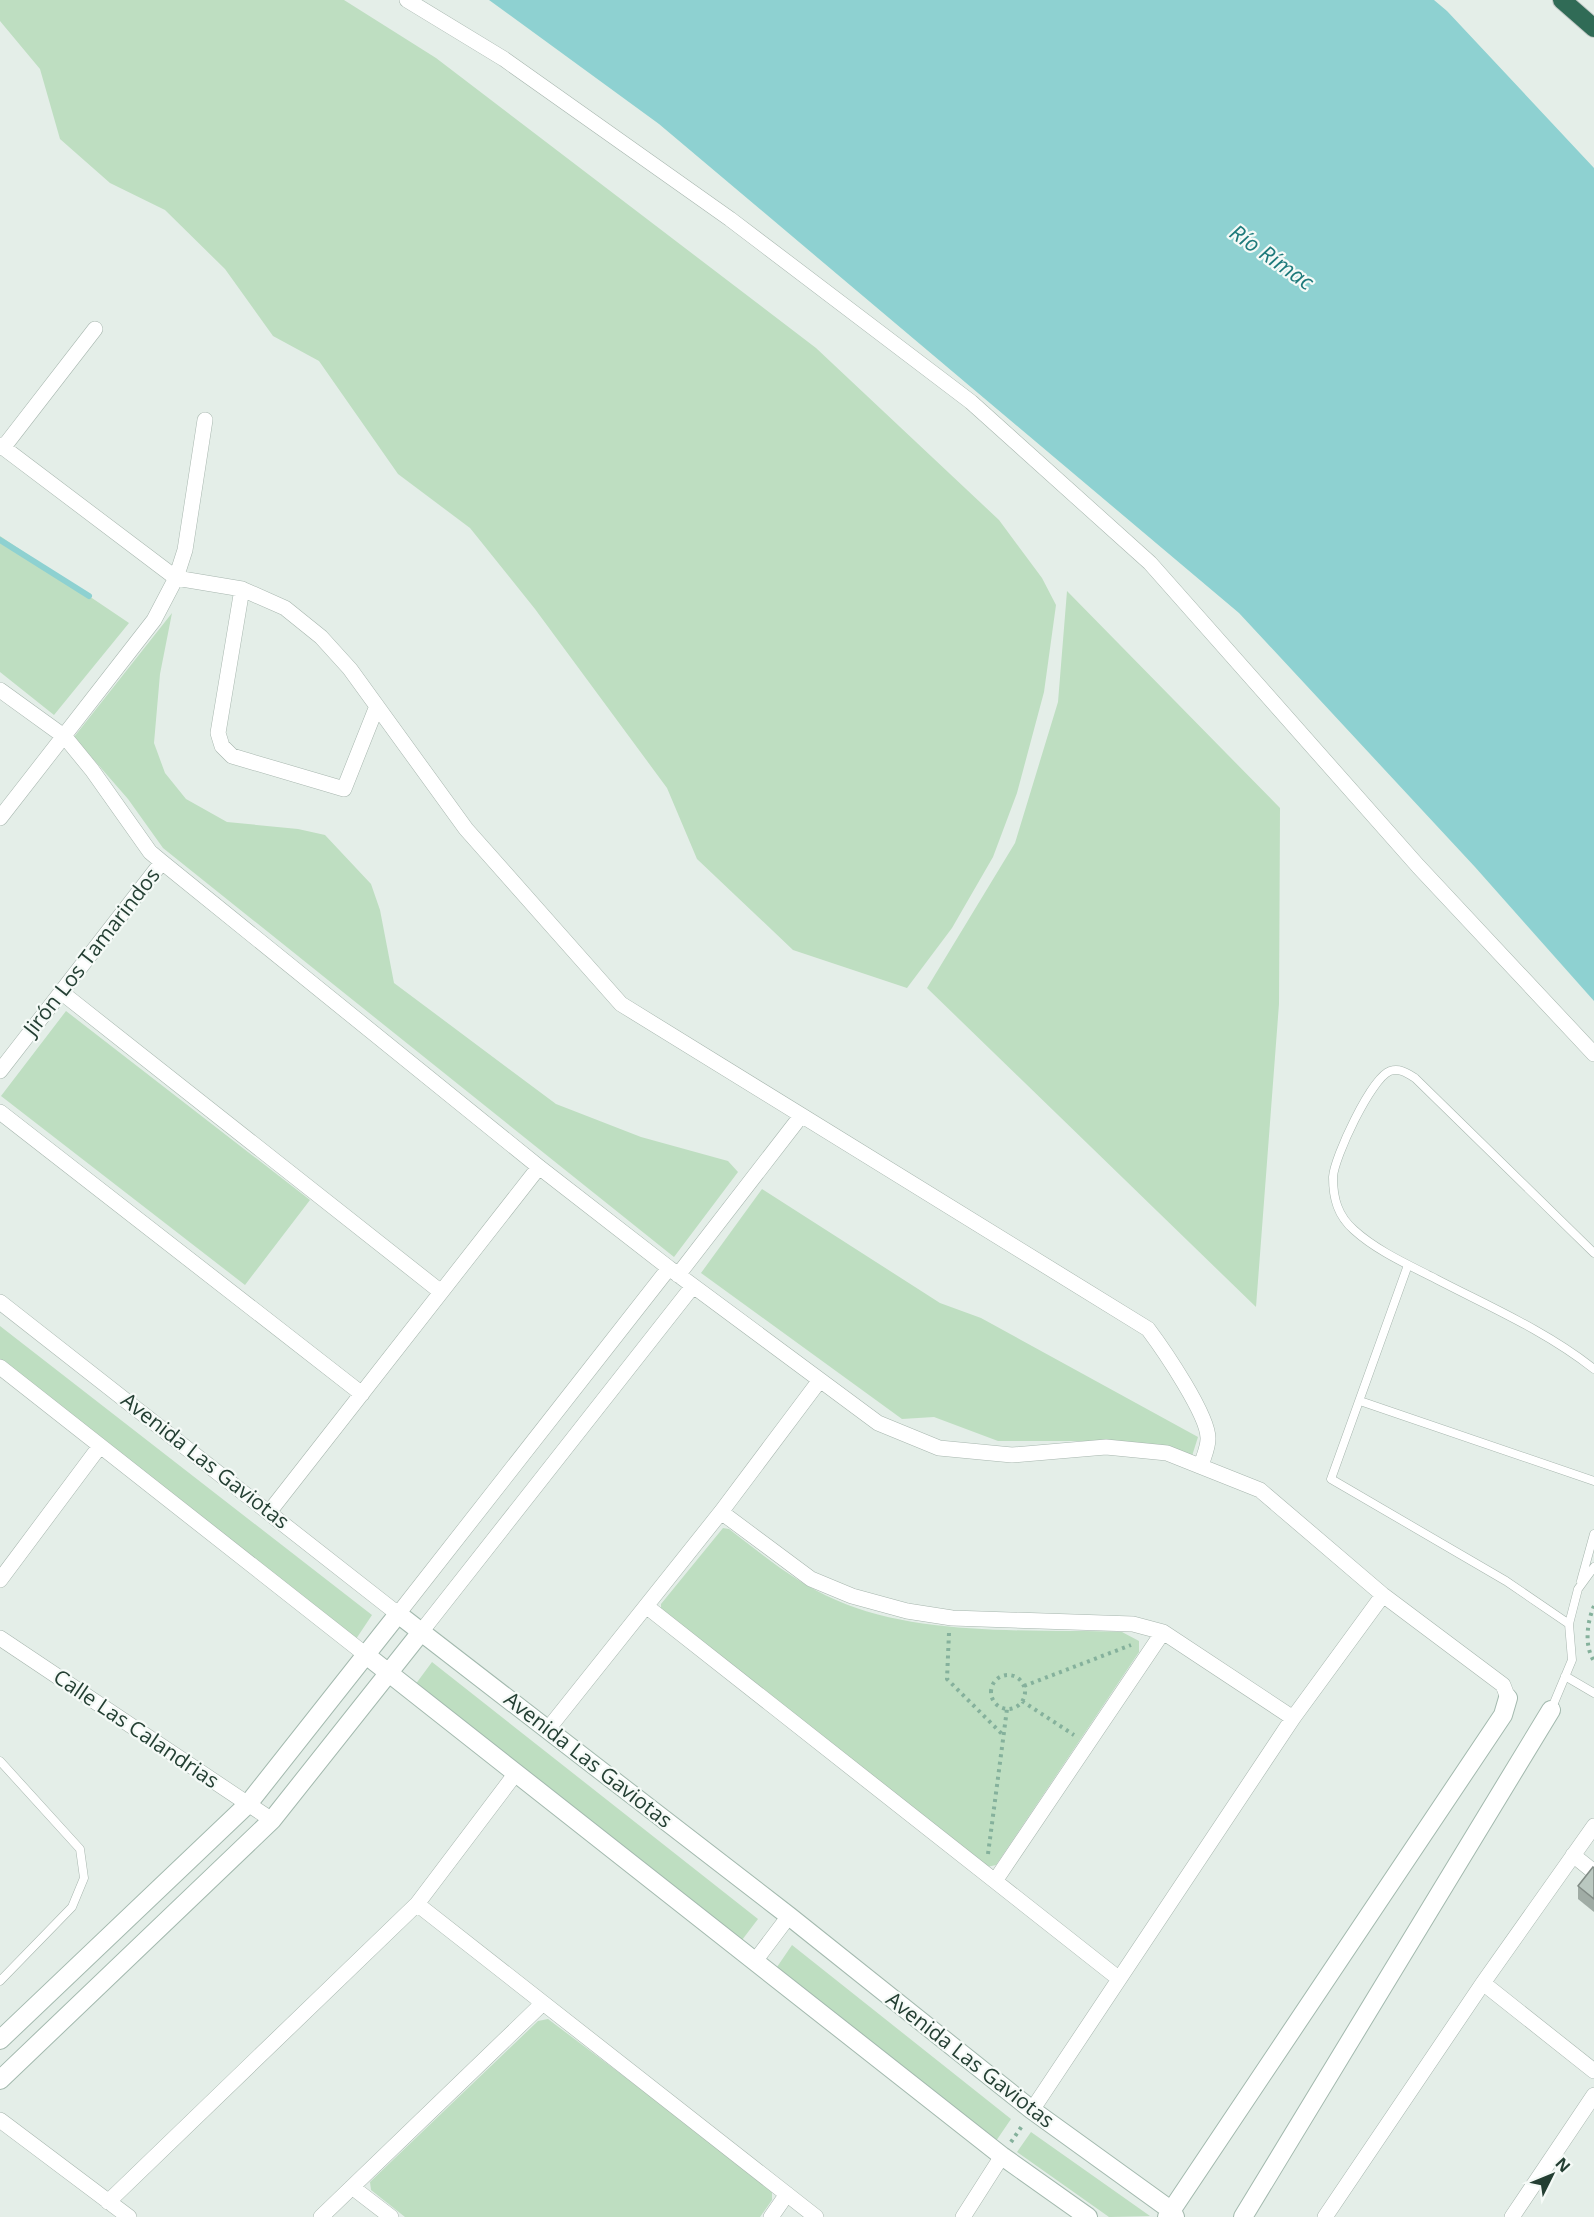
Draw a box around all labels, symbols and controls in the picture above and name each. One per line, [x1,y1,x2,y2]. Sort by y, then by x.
water label: Río Rímac [1225,216,1321,297]
street label: Jirón Los Tamarindos [15,862,166,1043]
street label: Avenida Las Gaviotas [116,1386,296,1535]
street label: Calle Las Calandrias [48,1662,225,1794]
street label: Avenida Las Gaviotas [499,1685,679,1834]
street label: Avenida Las Gaviotas [881,1985,1061,2134]
north arrow [1522,2145,1582,2205]
text: N [1550,2153,1575,2177]

